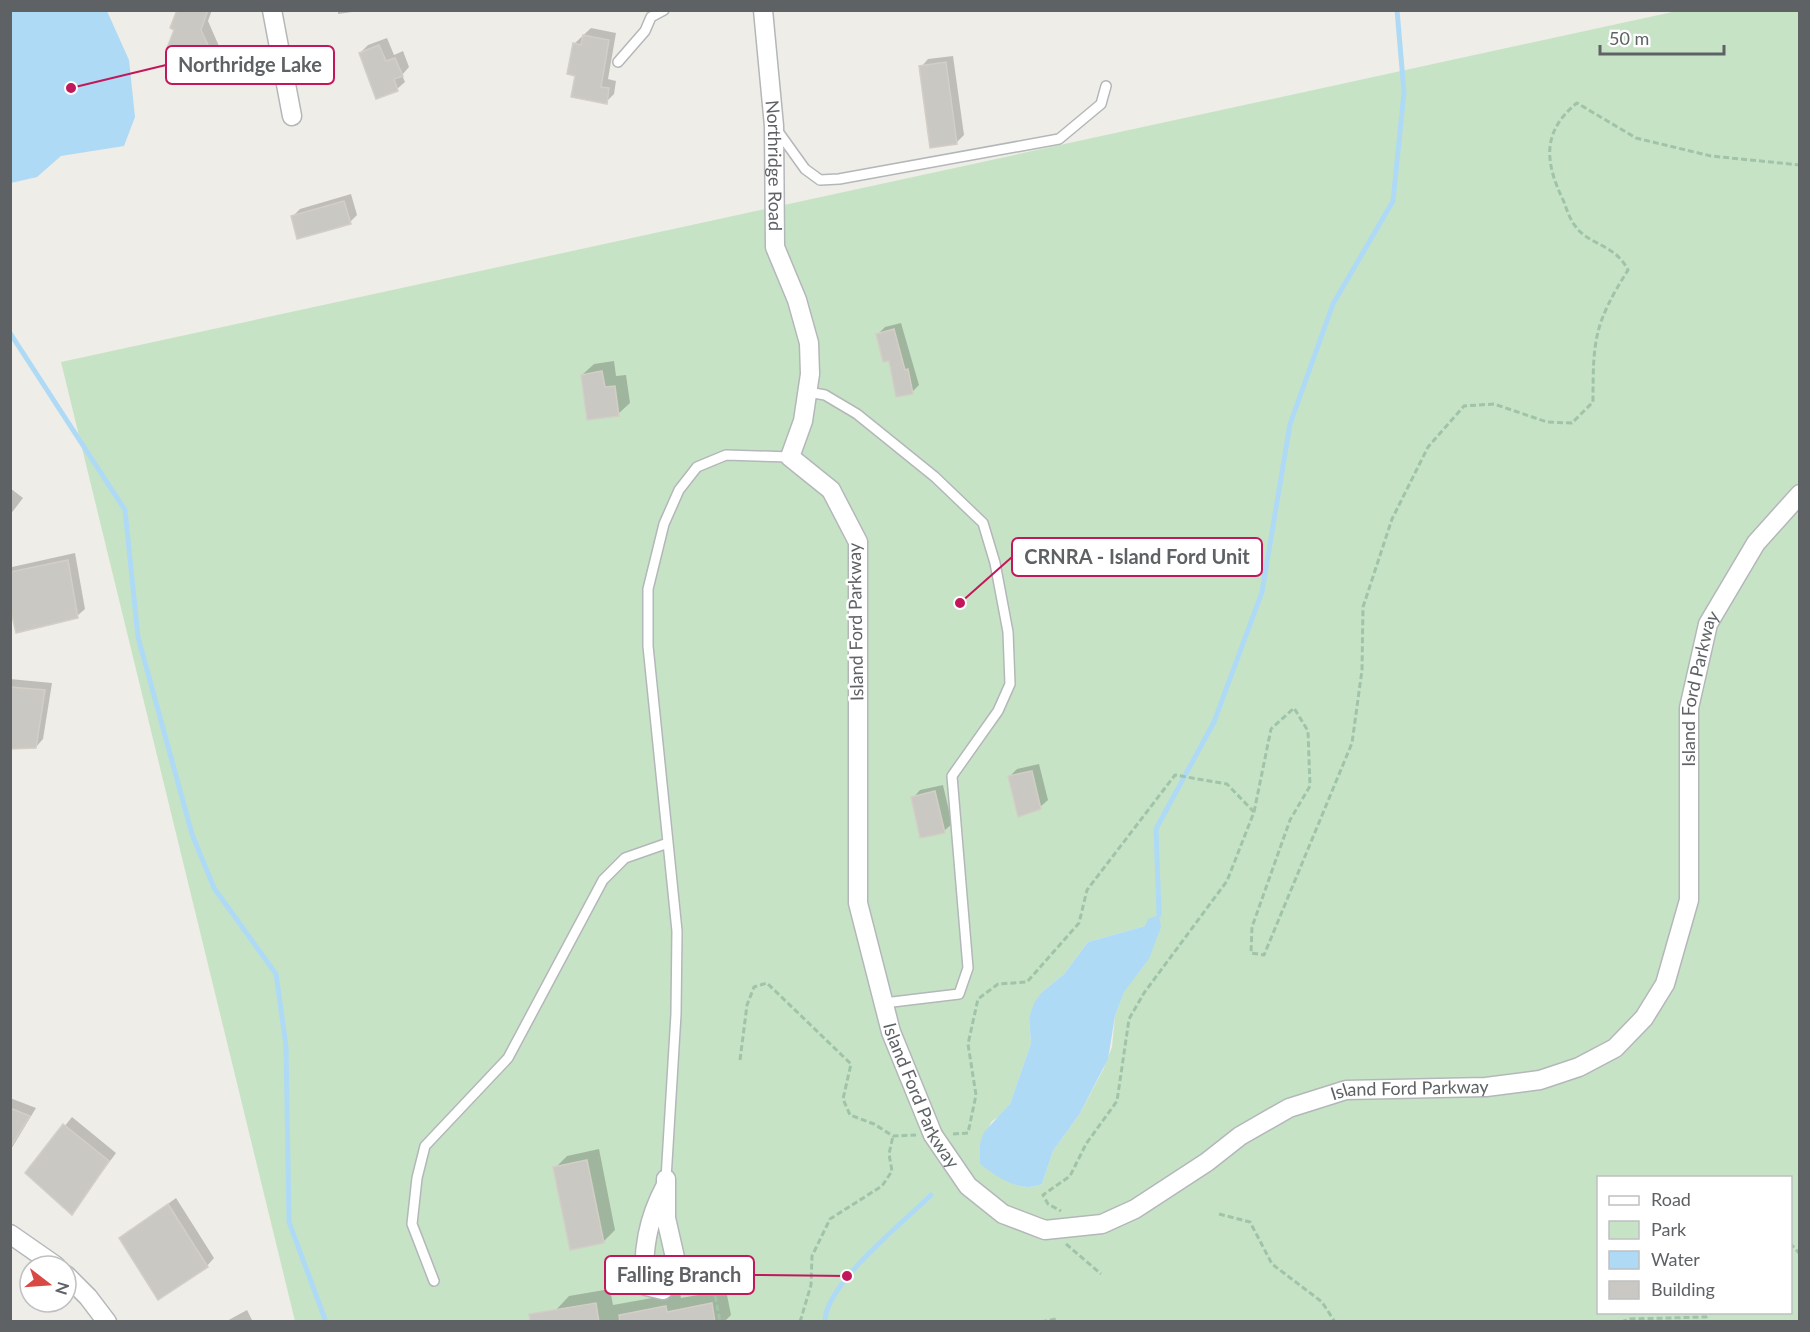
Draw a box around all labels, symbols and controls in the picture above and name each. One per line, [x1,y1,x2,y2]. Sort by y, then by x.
scale bar [1600,18,1724,56]
text: 50 m [1609,27,1649,49]
callout: Northridge Lake [166,46,334,84]
text: Northridge Lake [178,52,322,76]
street label: Northridge Road [762,99,787,231]
callout: CRNRA - Island Ford Unit [1012,538,1262,576]
street label: Island Ford Parkway [843,542,867,701]
text: CRNRA - Island Ford Unit [1024,544,1250,568]
street label: Island Ford Parkway [1677,606,1724,767]
street label: Island Ford Parkway [879,1020,965,1173]
street label: Island Ford Parkway [1328,1075,1490,1104]
legend [1597,1176,1792,1314]
text: Road [1651,1188,1691,1210]
text: Park [1651,1218,1687,1240]
text: Water [1651,1248,1700,1270]
north arrow [18,1254,78,1314]
callout: Falling Branch [605,1256,754,1294]
text: Falling Branch [617,1262,741,1286]
text: Building [1651,1278,1715,1300]
text: N [52,1280,74,1297]

